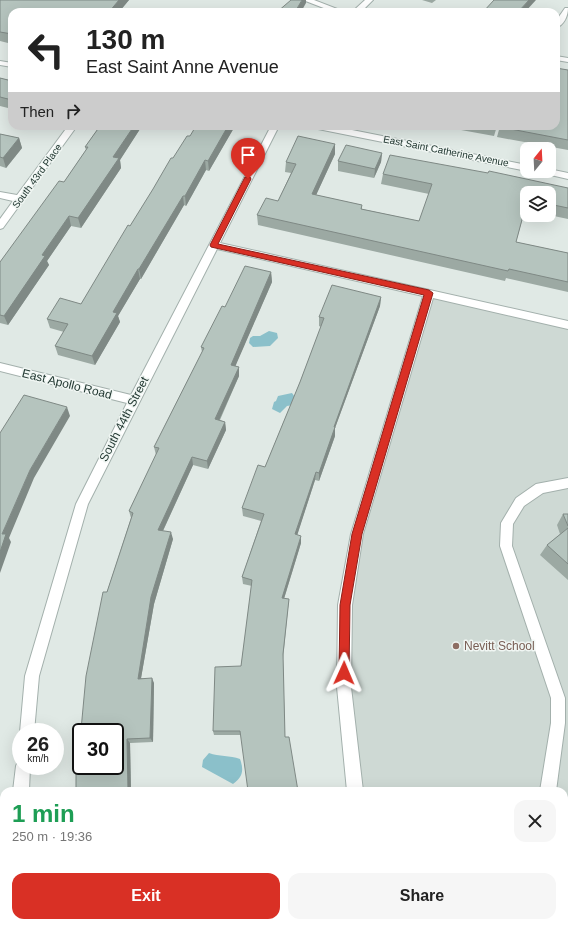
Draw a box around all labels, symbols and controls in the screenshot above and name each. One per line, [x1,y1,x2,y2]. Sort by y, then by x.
icon: left [20,24,72,76]
text: 130 m [86,24,165,55]
text: East Saint Anne Avenue [86,57,279,77]
icon: right [62,100,84,122]
text: Then [20,103,54,120]
street label: East Saint Catherine Avenue [382,133,510,169]
pin [231,138,265,179]
street label: South 43rd Place [10,141,64,210]
north arrow [520,142,556,178]
map controls [520,142,556,222]
icon: arrive [237,144,259,166]
button: layers [520,186,556,222]
street label: East Apollo Road [21,366,113,402]
street label: South 44th Street [97,374,152,464]
place label: Nevitt School [464,639,535,653]
marker: Nevitt School [451,641,461,651]
position arrow [323,652,365,694]
speed limit sign: 30 [72,723,124,775]
text: 26 [27,733,49,755]
text: km/h [27,753,49,764]
text: 1 min [12,800,75,827]
button: close [514,800,556,842]
text: 250 m · 19:36 [12,829,92,844]
button: Exit [12,873,280,919]
button: Share [288,873,556,919]

